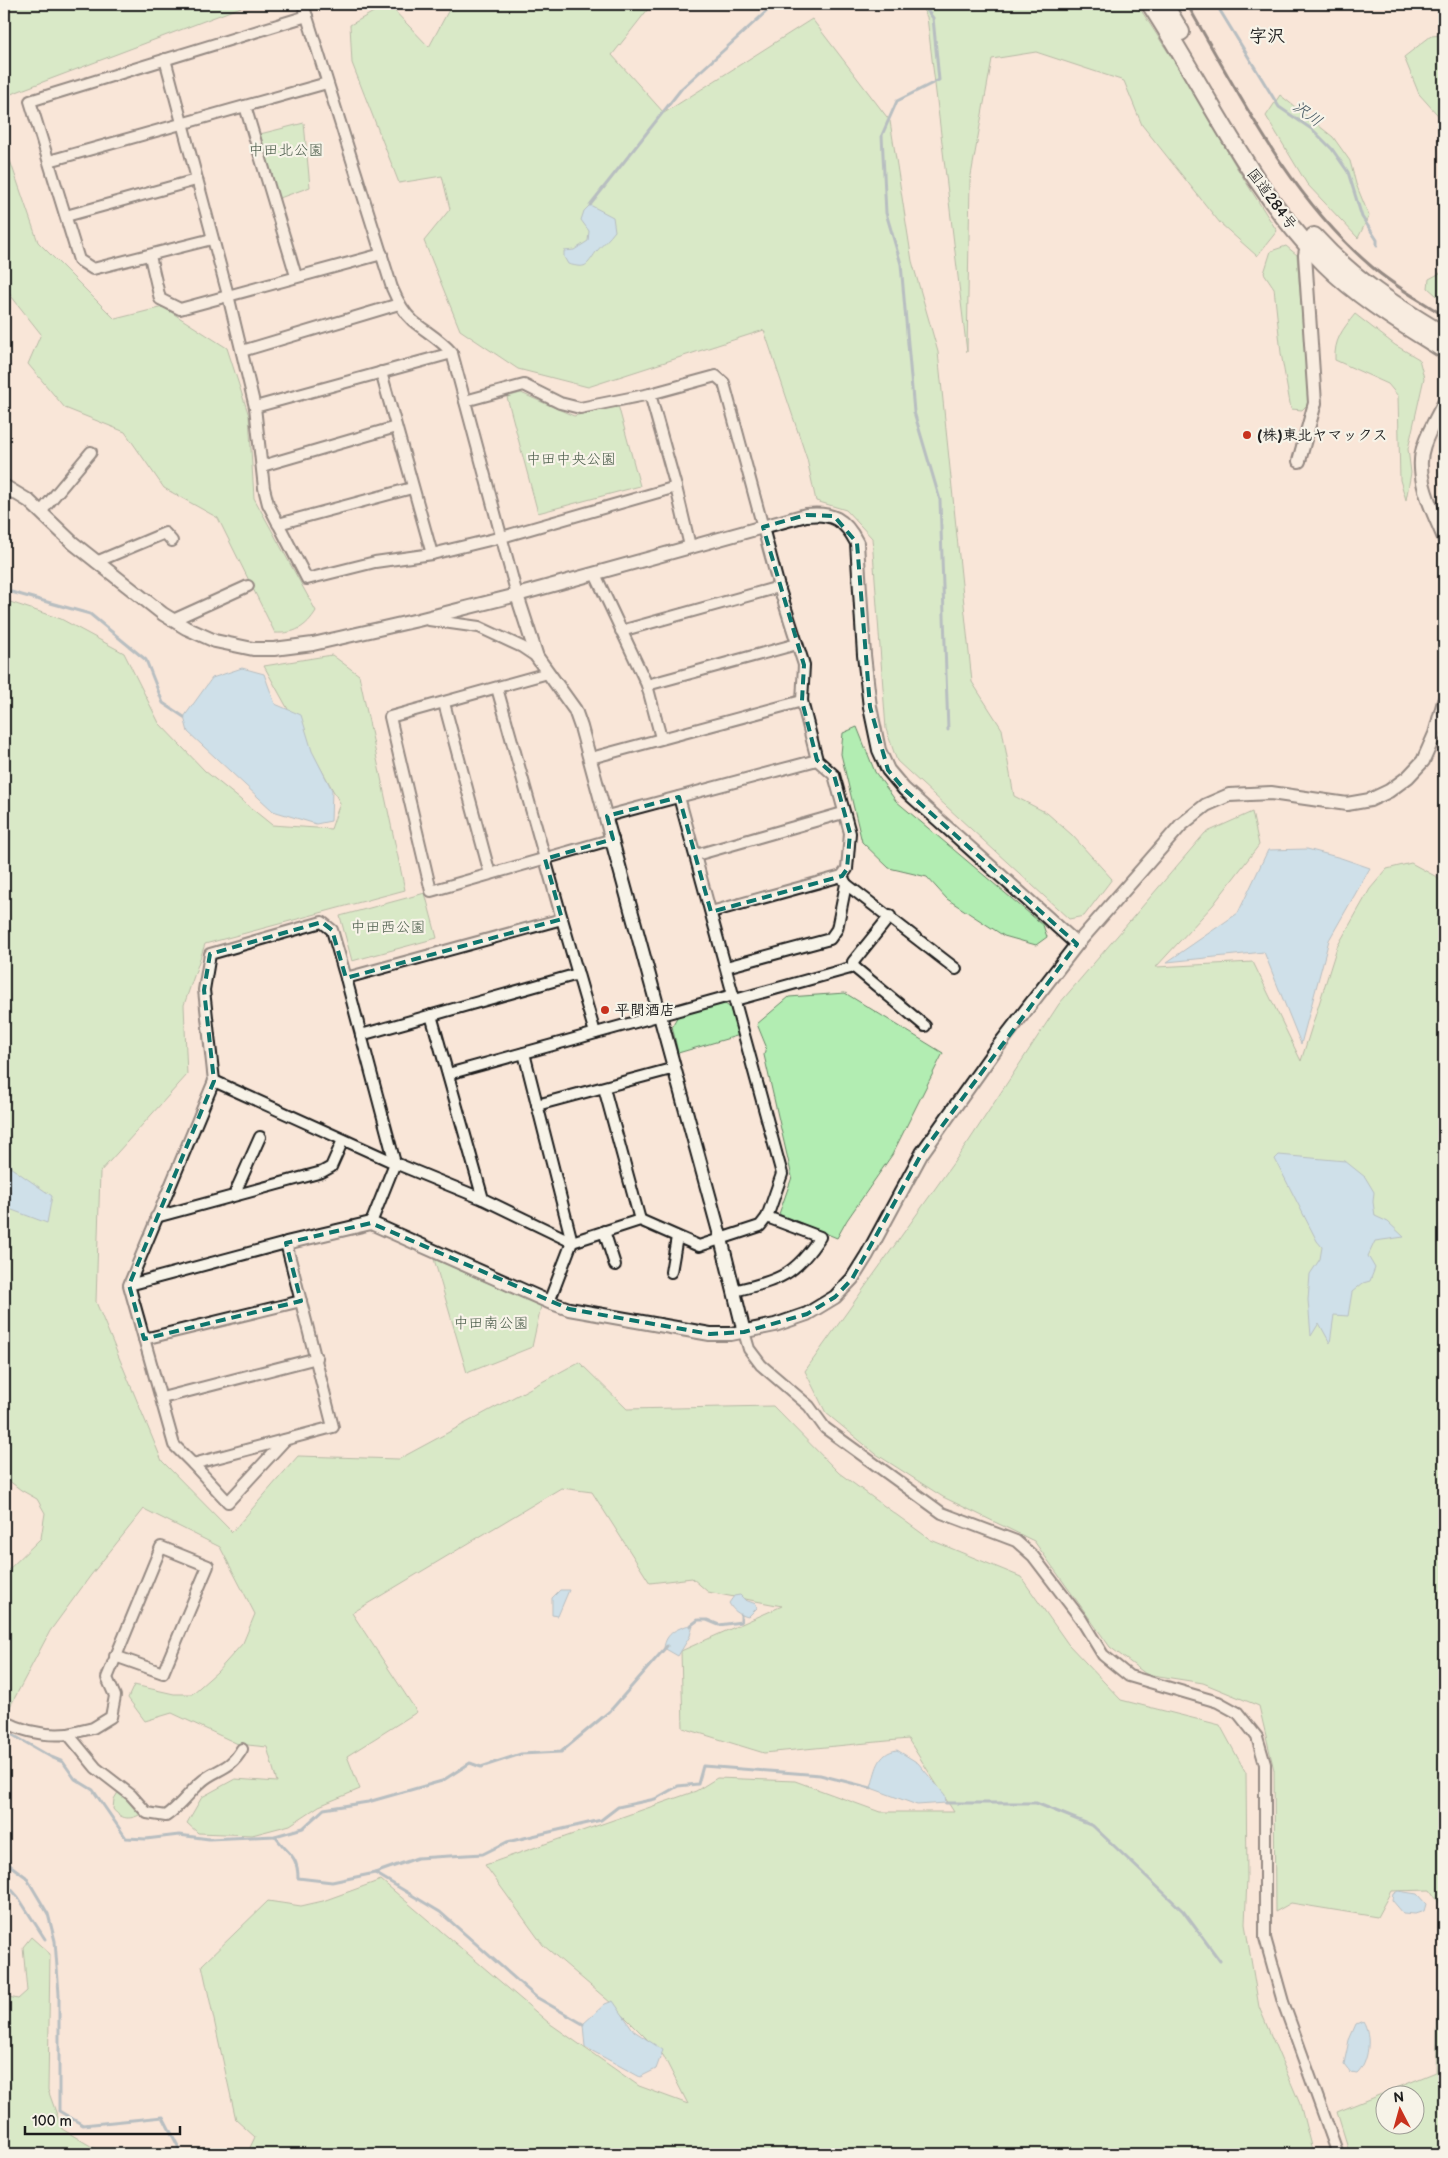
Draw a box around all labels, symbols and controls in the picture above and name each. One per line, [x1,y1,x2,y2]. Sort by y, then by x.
district label: 字沢 [1249,26,1285,47]
water label: 沢川 [1289,97,1326,131]
park label: 中田北公園 [248,141,324,160]
street label: 国道284号 [1242,165,1301,234]
place label: (株)東北ヤマックス [1257,426,1388,445]
marker: (株)東北ヤマックス [1241,429,1253,441]
park label: 中田中央公園 [526,450,616,469]
park label: 中田西公園 [350,918,426,937]
place label: 平間酒店 [615,1001,675,1020]
marker: 平間酒店 [599,1004,611,1016]
park label: 中田南公園 [453,1314,529,1333]
north arrow [1376,2086,1426,2136]
text: N [1393,2089,1405,2107]
scale bar [25,2103,180,2135]
text: 100 m [32,2112,72,2131]

